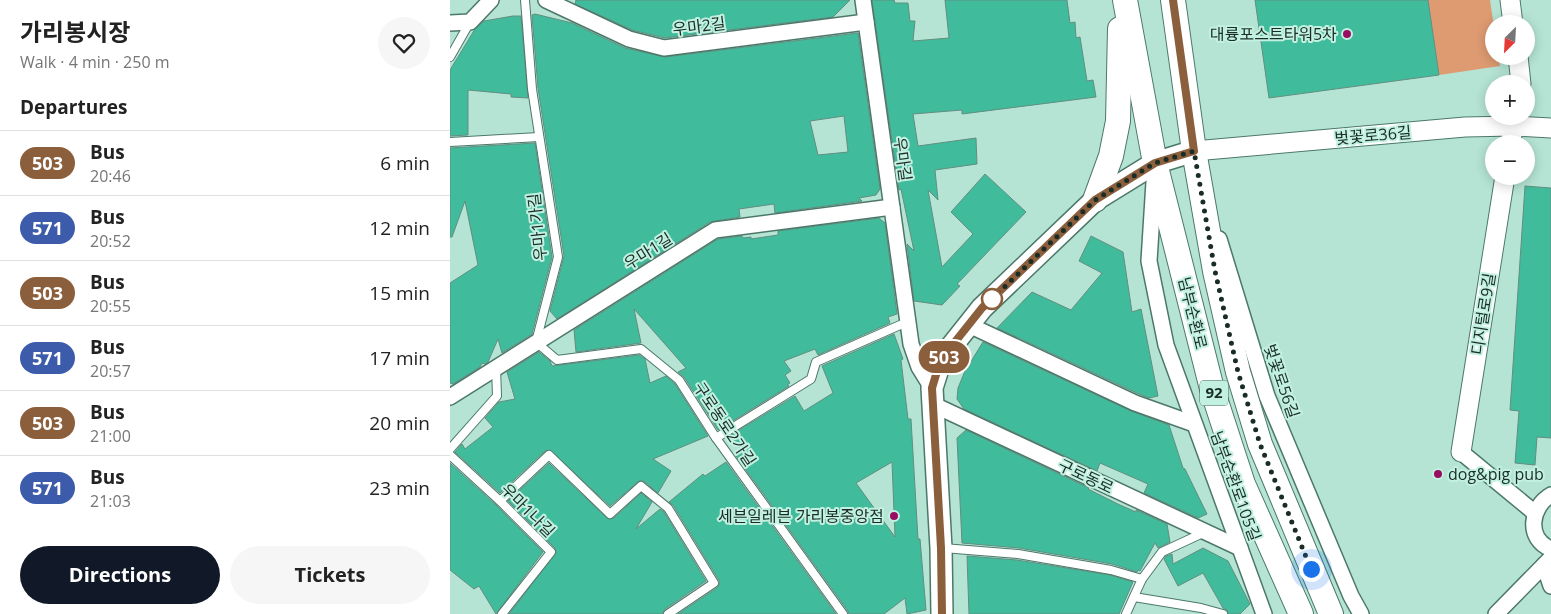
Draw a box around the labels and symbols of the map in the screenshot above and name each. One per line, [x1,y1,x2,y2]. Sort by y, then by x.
street label: 우마2길 [671,12,727,40]
north arrow [1485,15,1535,65]
place label: 대륭포스트타워5차 [1210,23,1337,45]
marker: 대륭포스트타워5차 [1341,28,1353,40]
street label: 벚꽃로36길 [1334,121,1412,149]
street label: 우마길 [889,136,917,182]
street label: 우마1가길 [523,192,551,262]
street label: 우마1길 [620,228,676,274]
street label: 디지털로9길 [1466,271,1500,357]
street label: 남부순환로 [1173,275,1213,352]
unlabelled marker [981,288,1003,310]
line badge: 503 [915,341,973,373]
street label: 벚꽃로56길 [1259,341,1305,421]
street label: 구로동로2가길 [689,377,761,471]
road number: 92 [1200,380,1228,406]
street label: 남부순환로105길 [1206,428,1266,544]
street label: 구로동로 [1055,454,1118,499]
place label: dog&pig pub [1448,463,1544,485]
marker: dog&pig pub [1432,468,1444,480]
street label: 우마1나길 [496,478,560,542]
place label: 세븐일레븐 가리봉중앙점 [718,505,884,527]
marker: 세븐일레븐 가리봉중앙점 [888,510,900,522]
your location [1299,557,1324,582]

